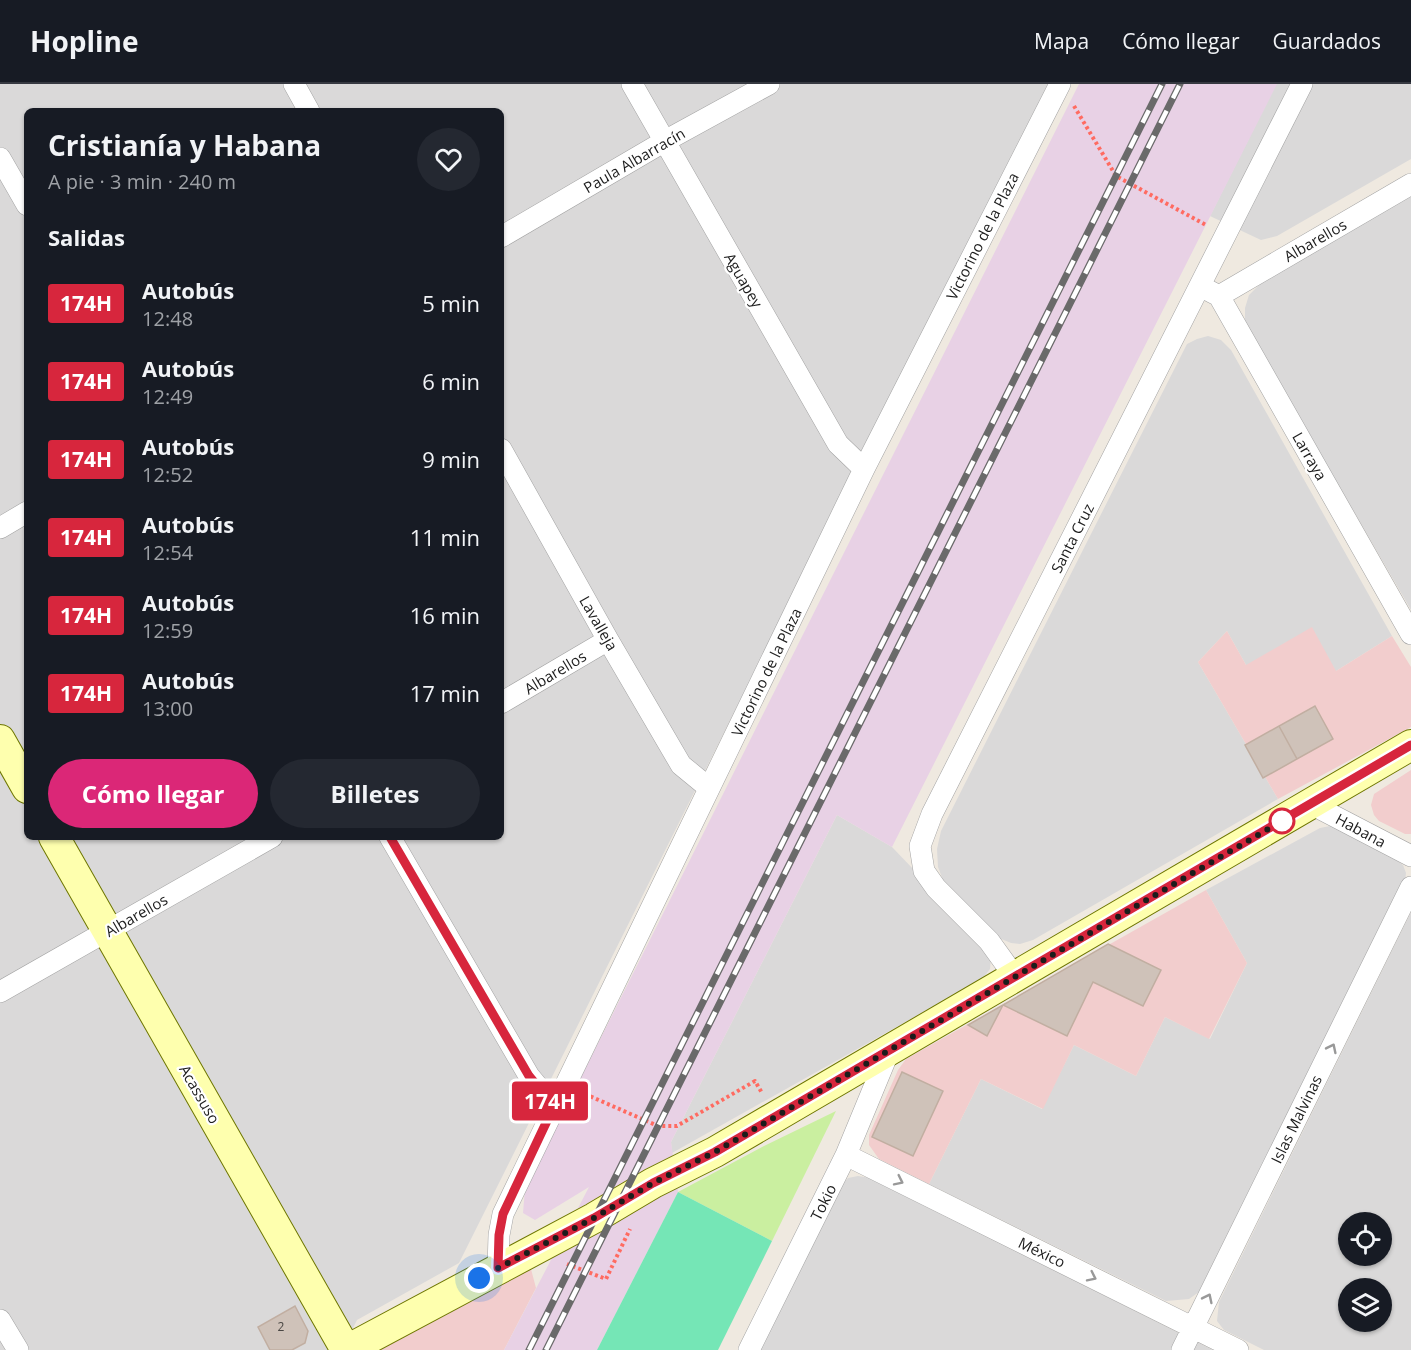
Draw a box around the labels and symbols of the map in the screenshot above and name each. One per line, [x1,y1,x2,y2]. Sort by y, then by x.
street label: Paula Albarracín [580,123,688,197]
street label: Victorino de la Plaza [941,169,1023,303]
street label: Albarellos [1280,214,1350,266]
street label: Aguapey [720,249,768,312]
street label: Larraya [1288,428,1332,484]
street label: Santa Cruz [1046,500,1098,576]
street label: Lavalleja [575,592,623,654]
street label: Victorino de la Plaza [726,605,806,739]
street label: Albarellos [520,646,590,698]
unlabelled marker [1269,808,1295,834]
street label: Habana [1332,808,1390,852]
street label: Albarellos [101,889,171,941]
one-way arrow [1324,1043,1336,1054]
street label: Acassuso [175,1061,225,1127]
street label: Islas Malvinas [1266,1071,1326,1167]
line badge: 174H [508,1082,592,1120]
one-way arrow [892,1174,903,1185]
street label: Tokio [805,1181,841,1223]
street label: México [1015,1232,1069,1272]
your location [464,1263,494,1293]
one-way arrow [1086,1270,1097,1281]
one-way arrow [1200,1293,1212,1304]
house number: 2 [278,1318,285,1335]

